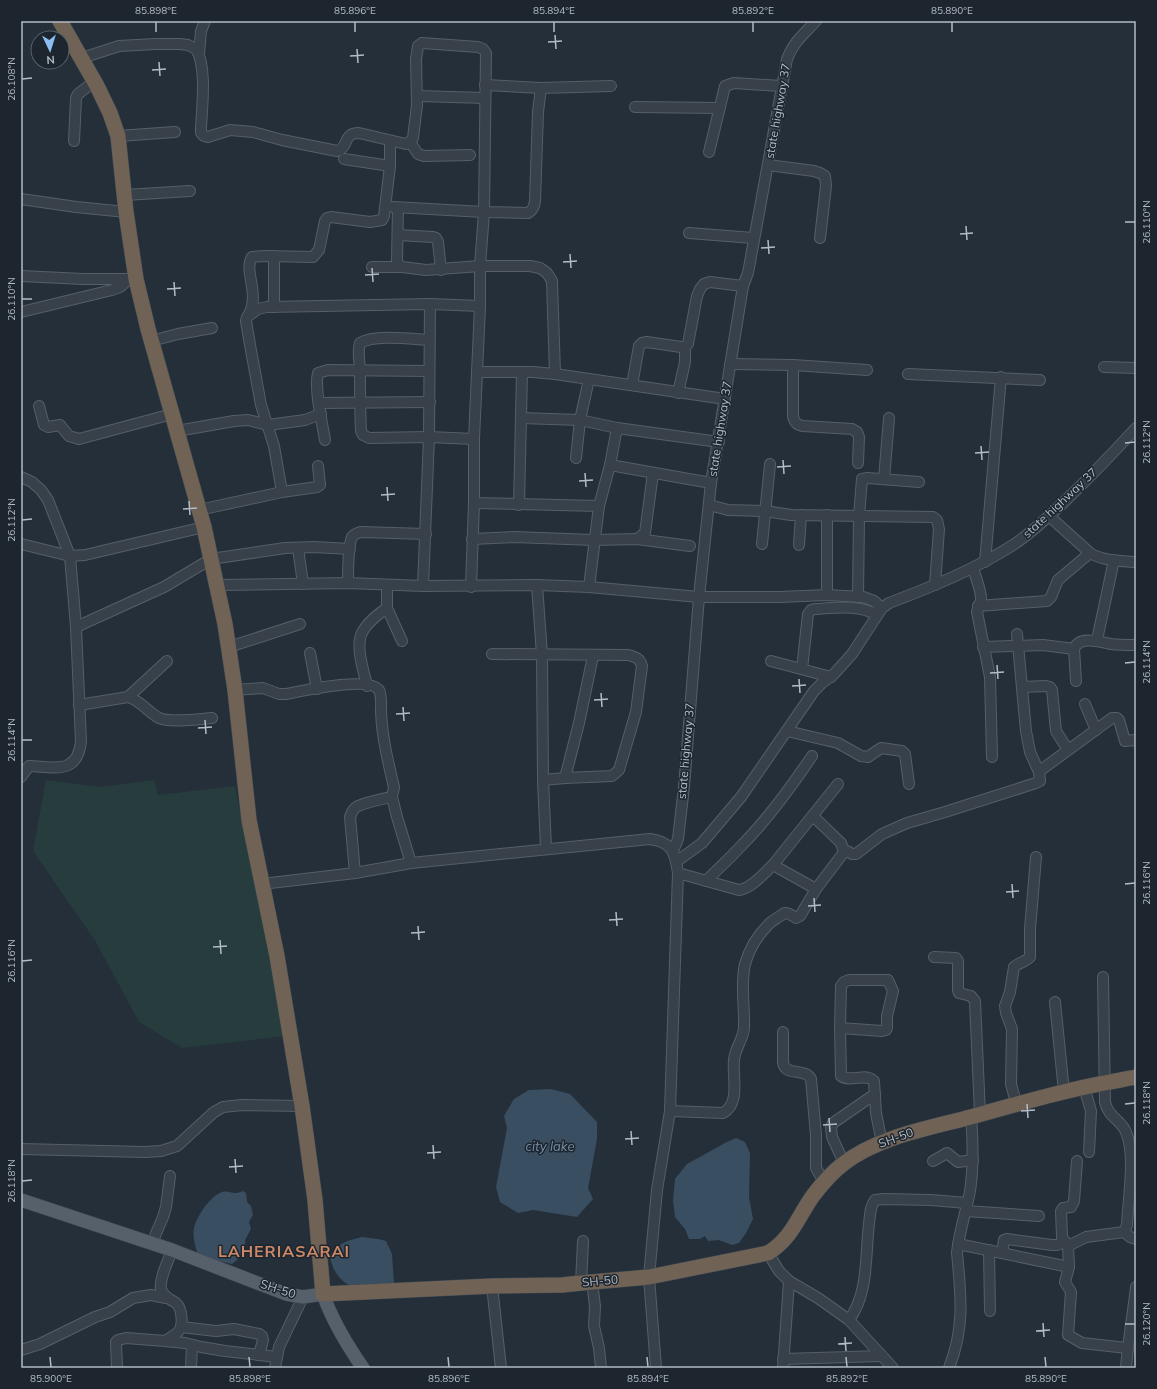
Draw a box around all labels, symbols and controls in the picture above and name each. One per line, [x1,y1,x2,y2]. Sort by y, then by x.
text: 85.898°E [135,4,177,17]
text: 85.896°E [334,4,376,17]
text: 85.894°E [533,4,575,17]
text: 85.892°E [732,4,774,17]
text: 85.890°E [931,4,973,17]
north arrow [30,30,70,70]
text: N [46,53,55,67]
text: 26.108°N [5,57,18,101]
street label: state highway 37 [762,62,793,160]
text: 26.110°N [1140,200,1153,244]
text: 26.110°N [5,277,18,321]
street label: state highway 37 [705,380,734,478]
text: 26.112°N [1140,420,1153,464]
street label: state highway 37 [1019,464,1100,541]
text: 26.112°N [5,498,18,542]
text: 26.114°N [1140,640,1153,684]
street label: state highway 37 [674,702,697,800]
text: 26.114°N [5,718,18,762]
text: 26.116°N [1140,861,1153,905]
text: 26.116°N [5,939,18,983]
text: 26.118°N [1140,1081,1153,1125]
street label: SH-50 [876,1124,915,1151]
water label: city lake [526,1138,574,1154]
text: 26.118°N [5,1159,18,1203]
district label: LAHERIASARAI [218,1241,350,1261]
street label: SH-50 [581,1271,619,1290]
street label: SH-50 [259,1276,298,1301]
text: 26.120°N [1140,1302,1153,1346]
text: 85.900°E [30,1372,72,1385]
text: 85.898°E [229,1372,271,1385]
text: 85.896°E [428,1372,470,1385]
text: 85.894°E [627,1372,669,1385]
text: 85.892°E [826,1372,868,1385]
text: 85.890°E [1025,1372,1067,1385]

